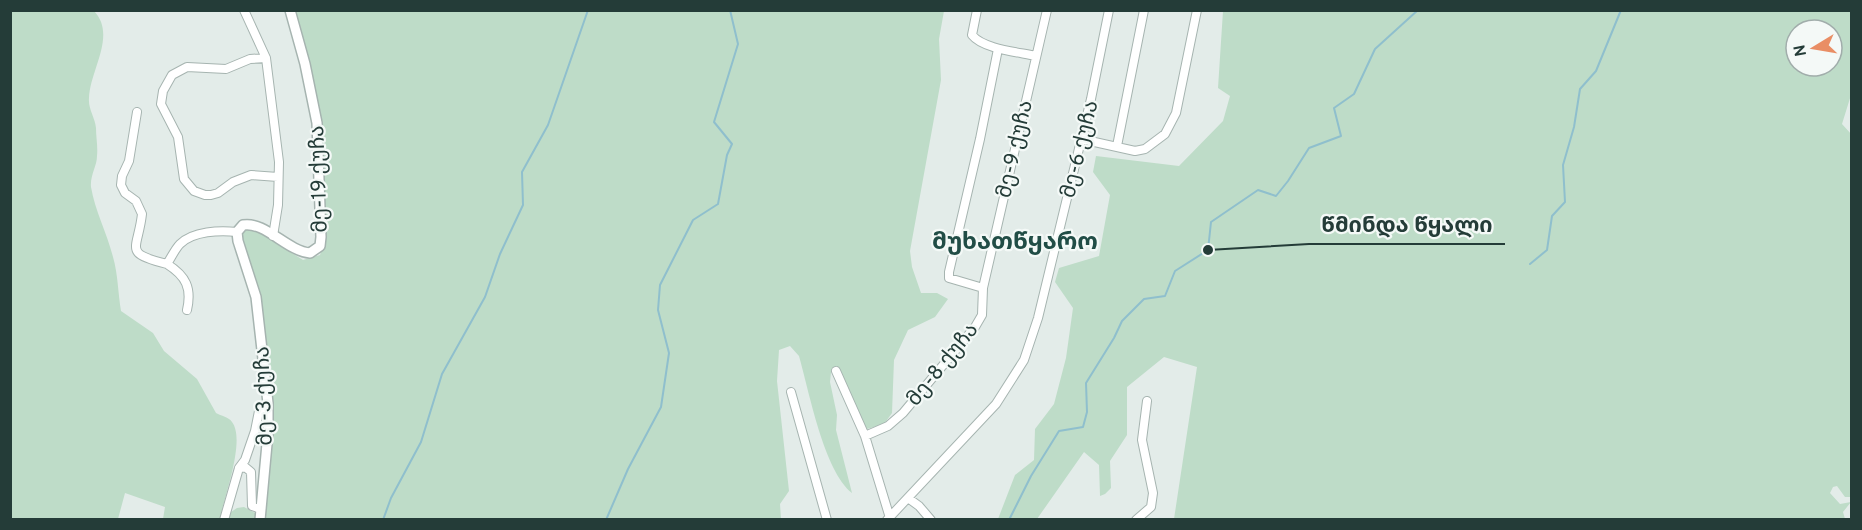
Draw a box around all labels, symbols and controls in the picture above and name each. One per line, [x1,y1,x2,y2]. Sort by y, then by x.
north arrow [1784,18,1844,78]
text: N [1790,43,1812,58]
street label: მე-9 ქუჩა [991,98,1040,201]
street label: მე-6 ქუჩა [1055,98,1106,201]
street label: მე-19 ქუჩა [304,125,335,233]
callout: წმინდა წყალი [1309,204,1505,244]
text: წმინდა წყალი [1321,213,1493,240]
district label: მუხათწყარო [932,228,1098,258]
street label: მე-8 ქუჩა [901,318,985,412]
street label: მე-3 ქუჩა [249,346,280,446]

